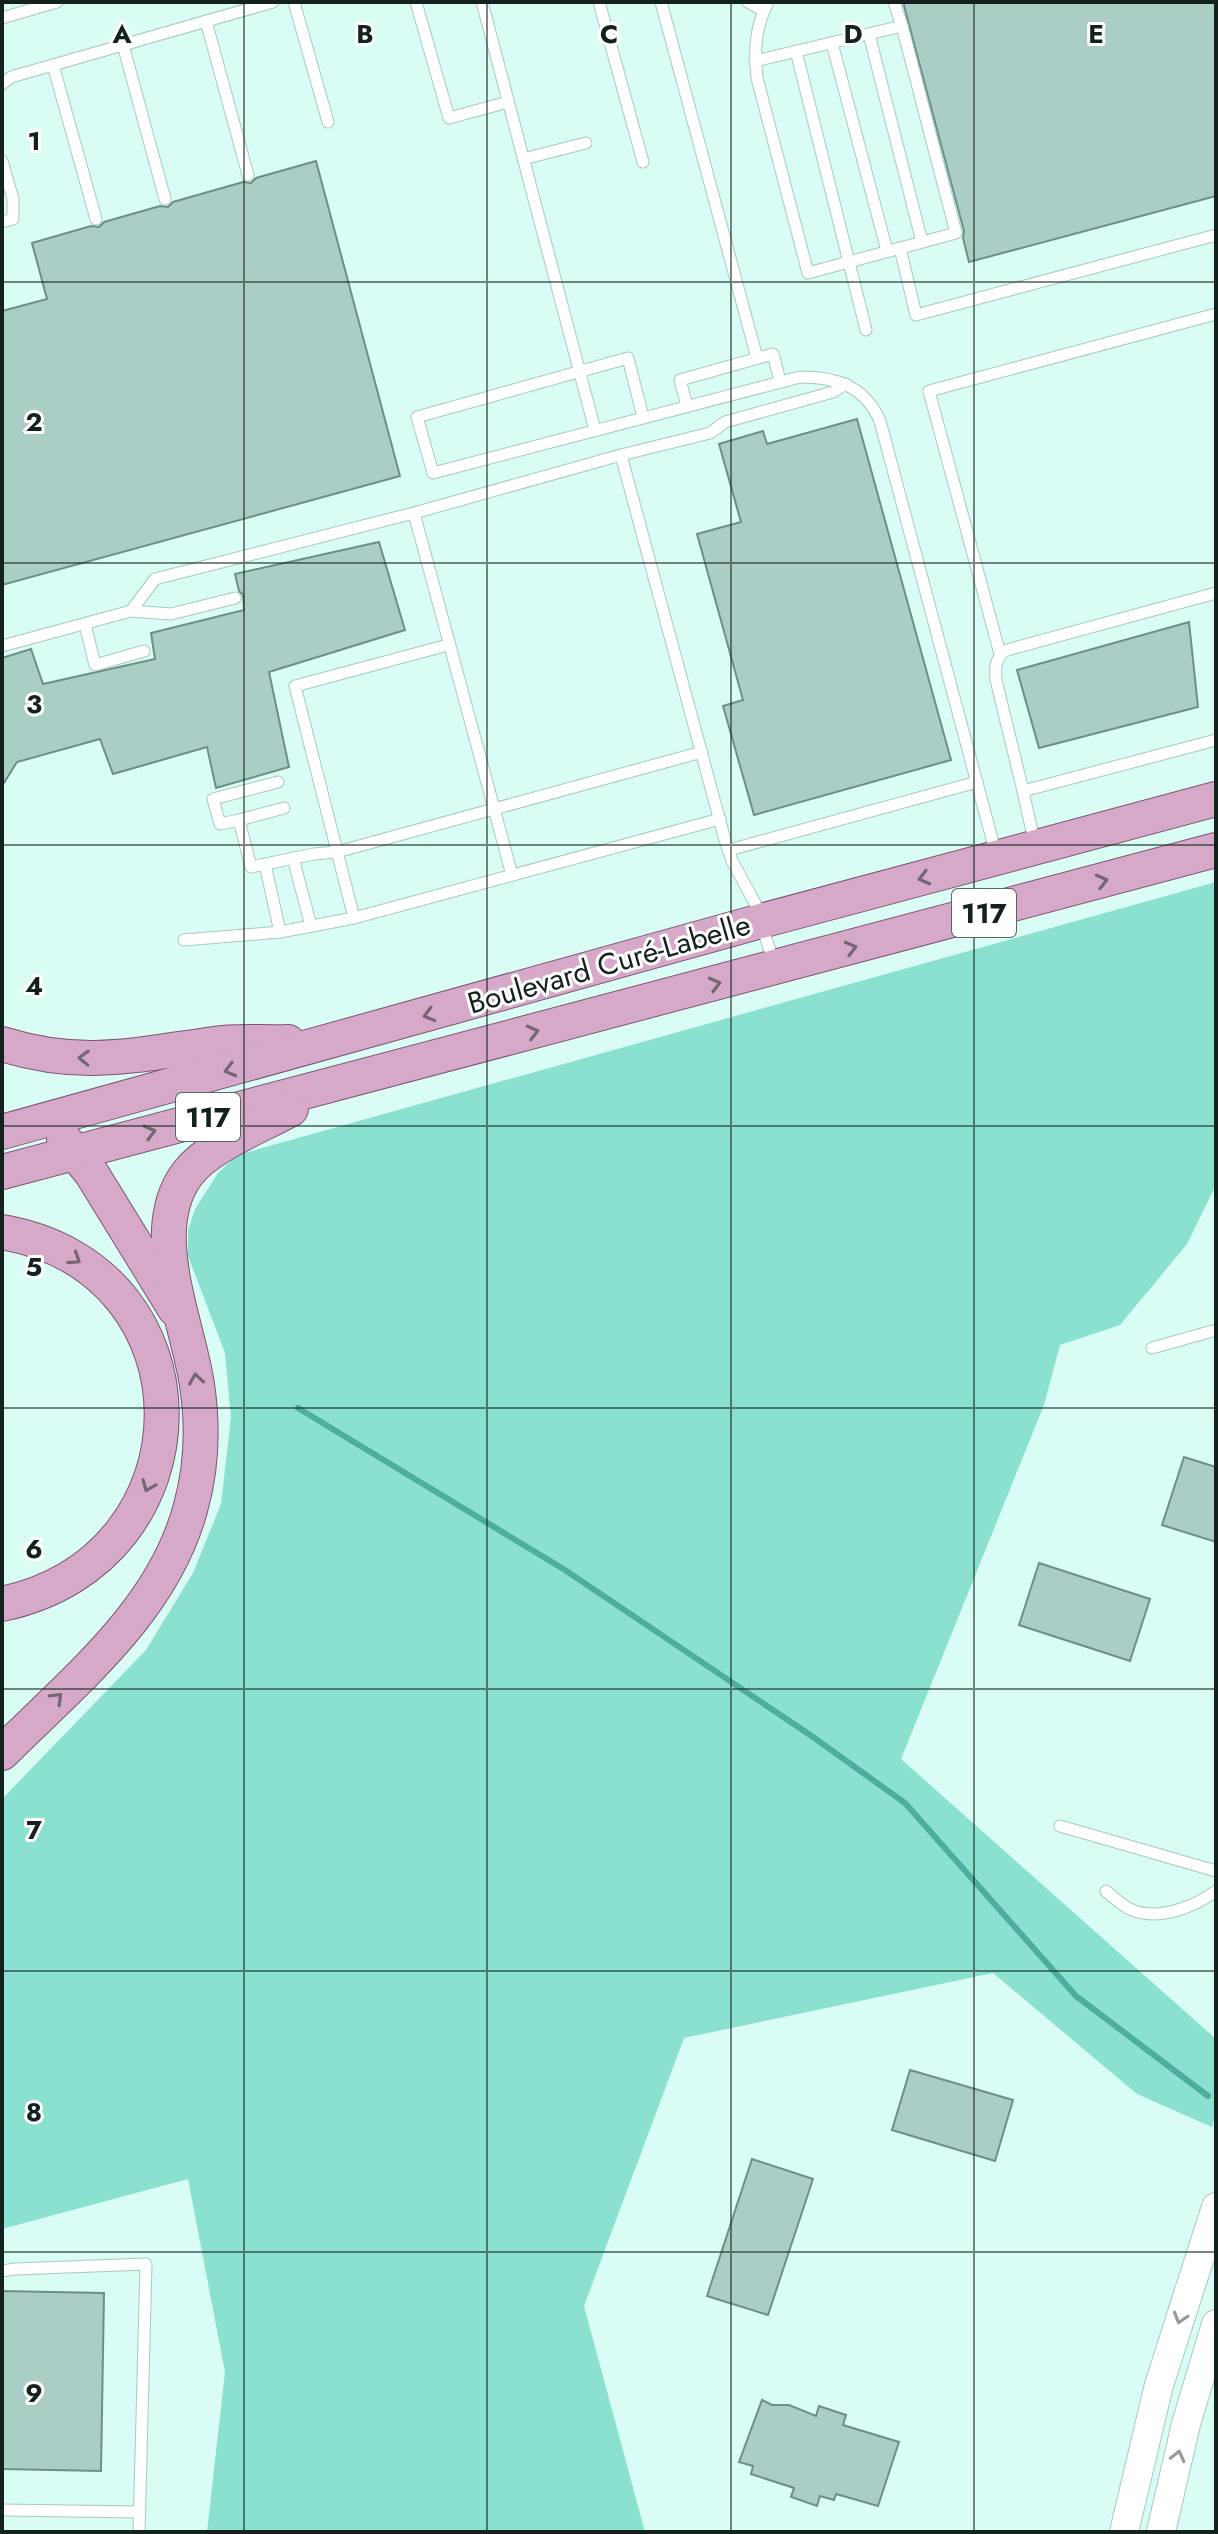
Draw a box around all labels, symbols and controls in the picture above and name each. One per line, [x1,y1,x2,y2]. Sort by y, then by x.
text: A [111,15,132,53]
text: B [356,15,374,53]
text: C [600,15,618,53]
text: D [843,15,863,53]
text: E [1088,15,1104,53]
text: 1 [27,122,41,160]
text: 2 [25,403,43,441]
text: 3 [26,685,42,723]
one-way arrow [917,869,931,886]
one-way arrow [1095,874,1109,890]
road number: 117 [952,889,1016,937]
street label: Boulevard Curé-Labelle [462,903,755,1024]
one-way arrow [844,941,857,958]
text: 4 [25,967,43,1005]
one-way arrow [708,977,722,994]
one-way arrow [423,1005,437,1022]
one-way arrow [526,1025,540,1042]
one-way arrow [77,1050,90,1067]
one-way arrow [224,1061,238,1078]
road number: 117 [176,1093,240,1141]
one-way arrow [143,1125,157,1142]
text: 5 [26,1248,42,1286]
one-way arrow [66,1249,80,1264]
one-way arrow [188,1372,205,1385]
one-way arrow [142,1478,158,1492]
text: 6 [25,1530,43,1568]
one-way arrow [48,1693,62,1707]
text: 7 [26,1811,42,1849]
text: 8 [26,2093,42,2131]
one-way arrow [1173,2310,1189,2324]
text: 9 [25,2374,43,2412]
one-way arrow [1169,2450,1186,2463]

